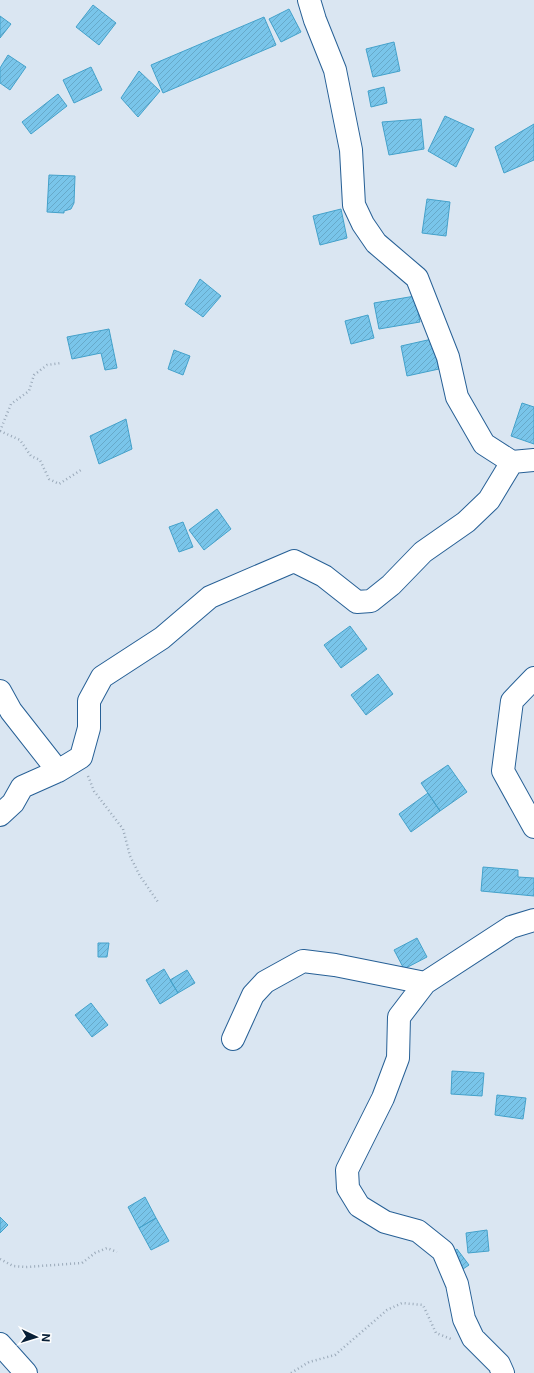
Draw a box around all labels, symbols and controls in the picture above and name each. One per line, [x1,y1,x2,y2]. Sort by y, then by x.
north arrow [16,1317,56,1357]
text: N [39,1333,53,1342]

